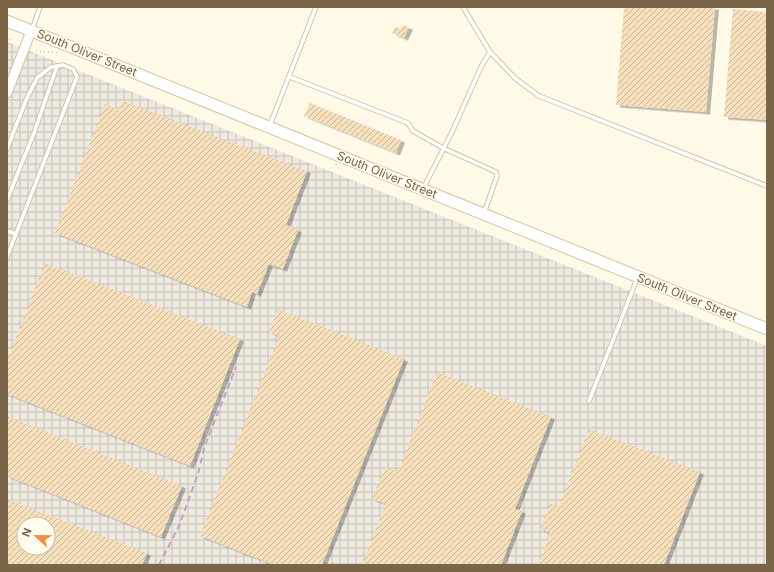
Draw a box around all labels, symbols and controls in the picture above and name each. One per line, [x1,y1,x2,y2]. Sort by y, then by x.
street label: South Oliver Street [35,26,139,79]
street label: South Oliver Street [335,148,439,201]
street label: South Oliver Street [635,270,739,323]
north arrow [16,516,56,556]
text: N [19,526,35,539]

